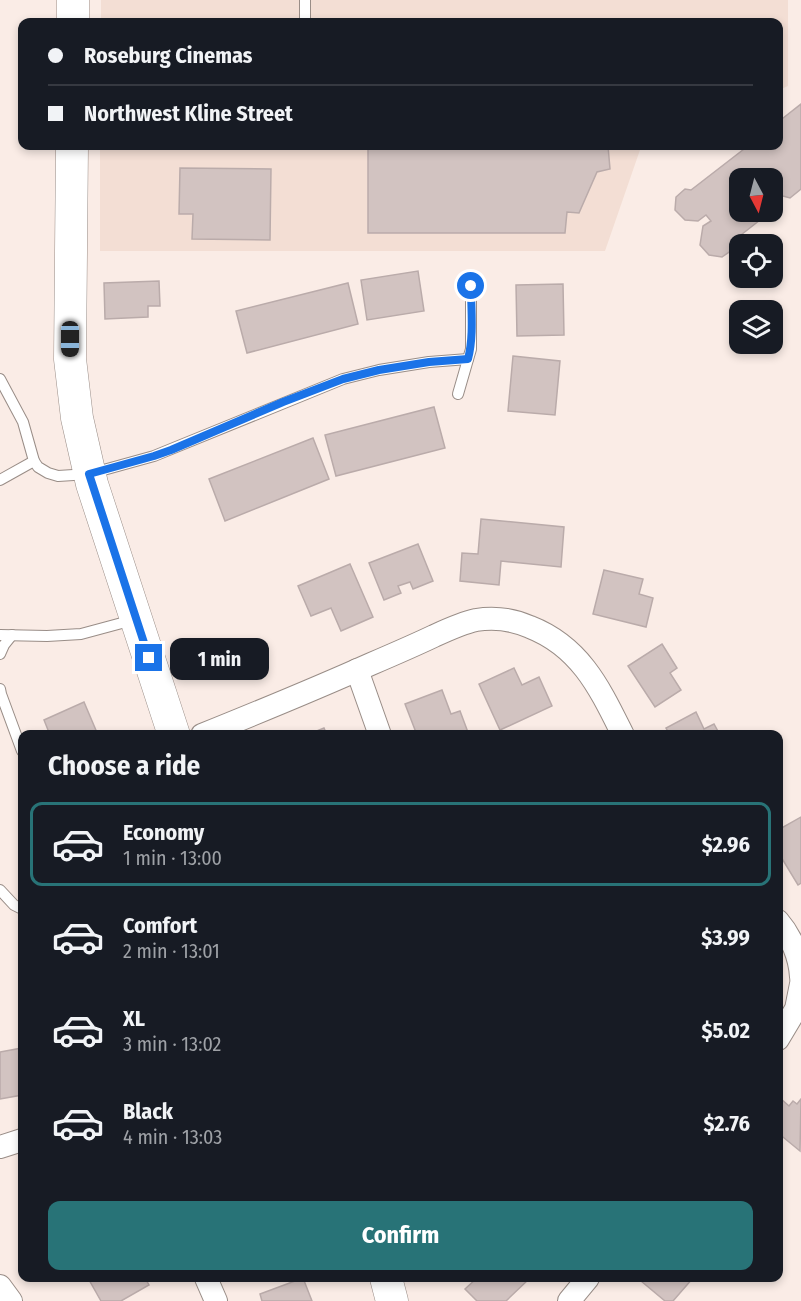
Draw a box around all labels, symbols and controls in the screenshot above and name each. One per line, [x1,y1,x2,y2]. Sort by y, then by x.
text: Roseburg Cinemas [84,42,252,69]
text: Northwest Kline Street [84,100,293,127]
north arrow [729,168,783,222]
map controls [729,168,783,354]
button: locate [729,234,783,288]
route start [457,272,484,299]
button: layers [729,300,783,354]
car [61,321,79,357]
callout: 1 min [170,637,269,679]
route end [135,644,162,671]
text: 1 min [198,647,241,671]
text: Choose a ride [48,750,200,782]
icon: car [51,817,105,871]
text: Economy [123,819,204,846]
text: $2.96 [702,831,750,858]
text: 1 min · 13:00 [123,846,222,870]
icon: car [51,910,105,964]
text: Comfort [123,912,197,939]
text: $3.99 [701,924,750,951]
text: 2 min · 13:01 [123,939,220,963]
icon: car [51,1003,105,1057]
text: XL [123,1005,145,1032]
text: $5.02 [702,1017,750,1044]
text: 3 min · 13:02 [123,1032,221,1056]
icon: car [51,1096,105,1150]
text: Black [123,1098,173,1125]
text: $2.76 [704,1110,750,1137]
text: 4 min · 13:03 [123,1125,222,1149]
button: Confirm [48,1201,753,1270]

